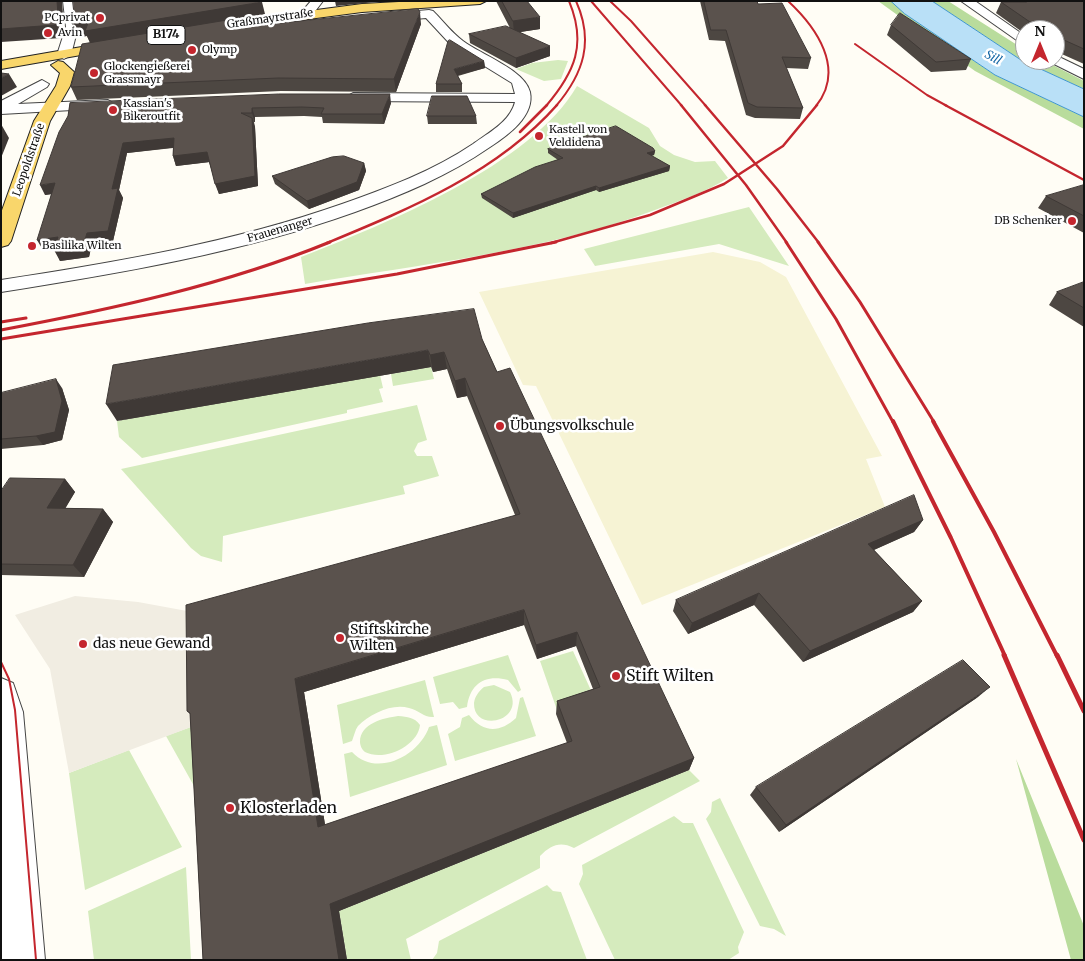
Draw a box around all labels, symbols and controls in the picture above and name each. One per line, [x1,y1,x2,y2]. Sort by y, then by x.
street label: Graßmayrstraße [226,6,314,32]
place label: PCprivat [44,11,90,25]
marker: PCprivat [94,12,106,24]
north arrow [1015,20,1065,70]
text: N [1034,22,1046,40]
place label: Avin [58,26,82,40]
road number: B174 [147,26,185,44]
marker: Avin [42,27,54,39]
place label: Olymp [202,43,237,57]
marker: Olymp [186,44,198,56]
water label: Sill [982,48,1004,68]
place label: Glockengießerei Grassmayr [104,60,190,86]
marker: Glockengießerei Grassmayr [88,67,100,79]
place label: Kassian's Bikeroutfit [123,97,181,123]
marker: Kassian's Bikeroutfit [107,104,119,116]
street label: Leopoldstraße [10,122,48,198]
place label: Kastell von Veldidena [549,123,607,149]
marker: Kastell von Veldidena [533,130,545,142]
street label: Frauenanger [246,214,314,246]
place label: DB Schenker [994,214,1062,228]
marker: DB Schenker [1066,215,1078,227]
place label: Basilika Wilten [42,239,122,253]
marker: Basilika Wilten [26,240,38,252]
place label: Übungsvolkschule [510,418,634,434]
marker: Übungsvolkschule [494,420,506,432]
place label: Stiftskirche Wilten [350,622,429,654]
marker: Stiftskirche Wilten [334,632,346,644]
place label: das neue Gewand [93,636,210,652]
marker: das neue Gewand [77,638,89,650]
place label: Stift Wilten [626,666,714,686]
marker: Stift Wilten [610,670,622,682]
place label: Klosterladen [240,798,337,818]
marker: Klosterladen [224,802,236,814]

